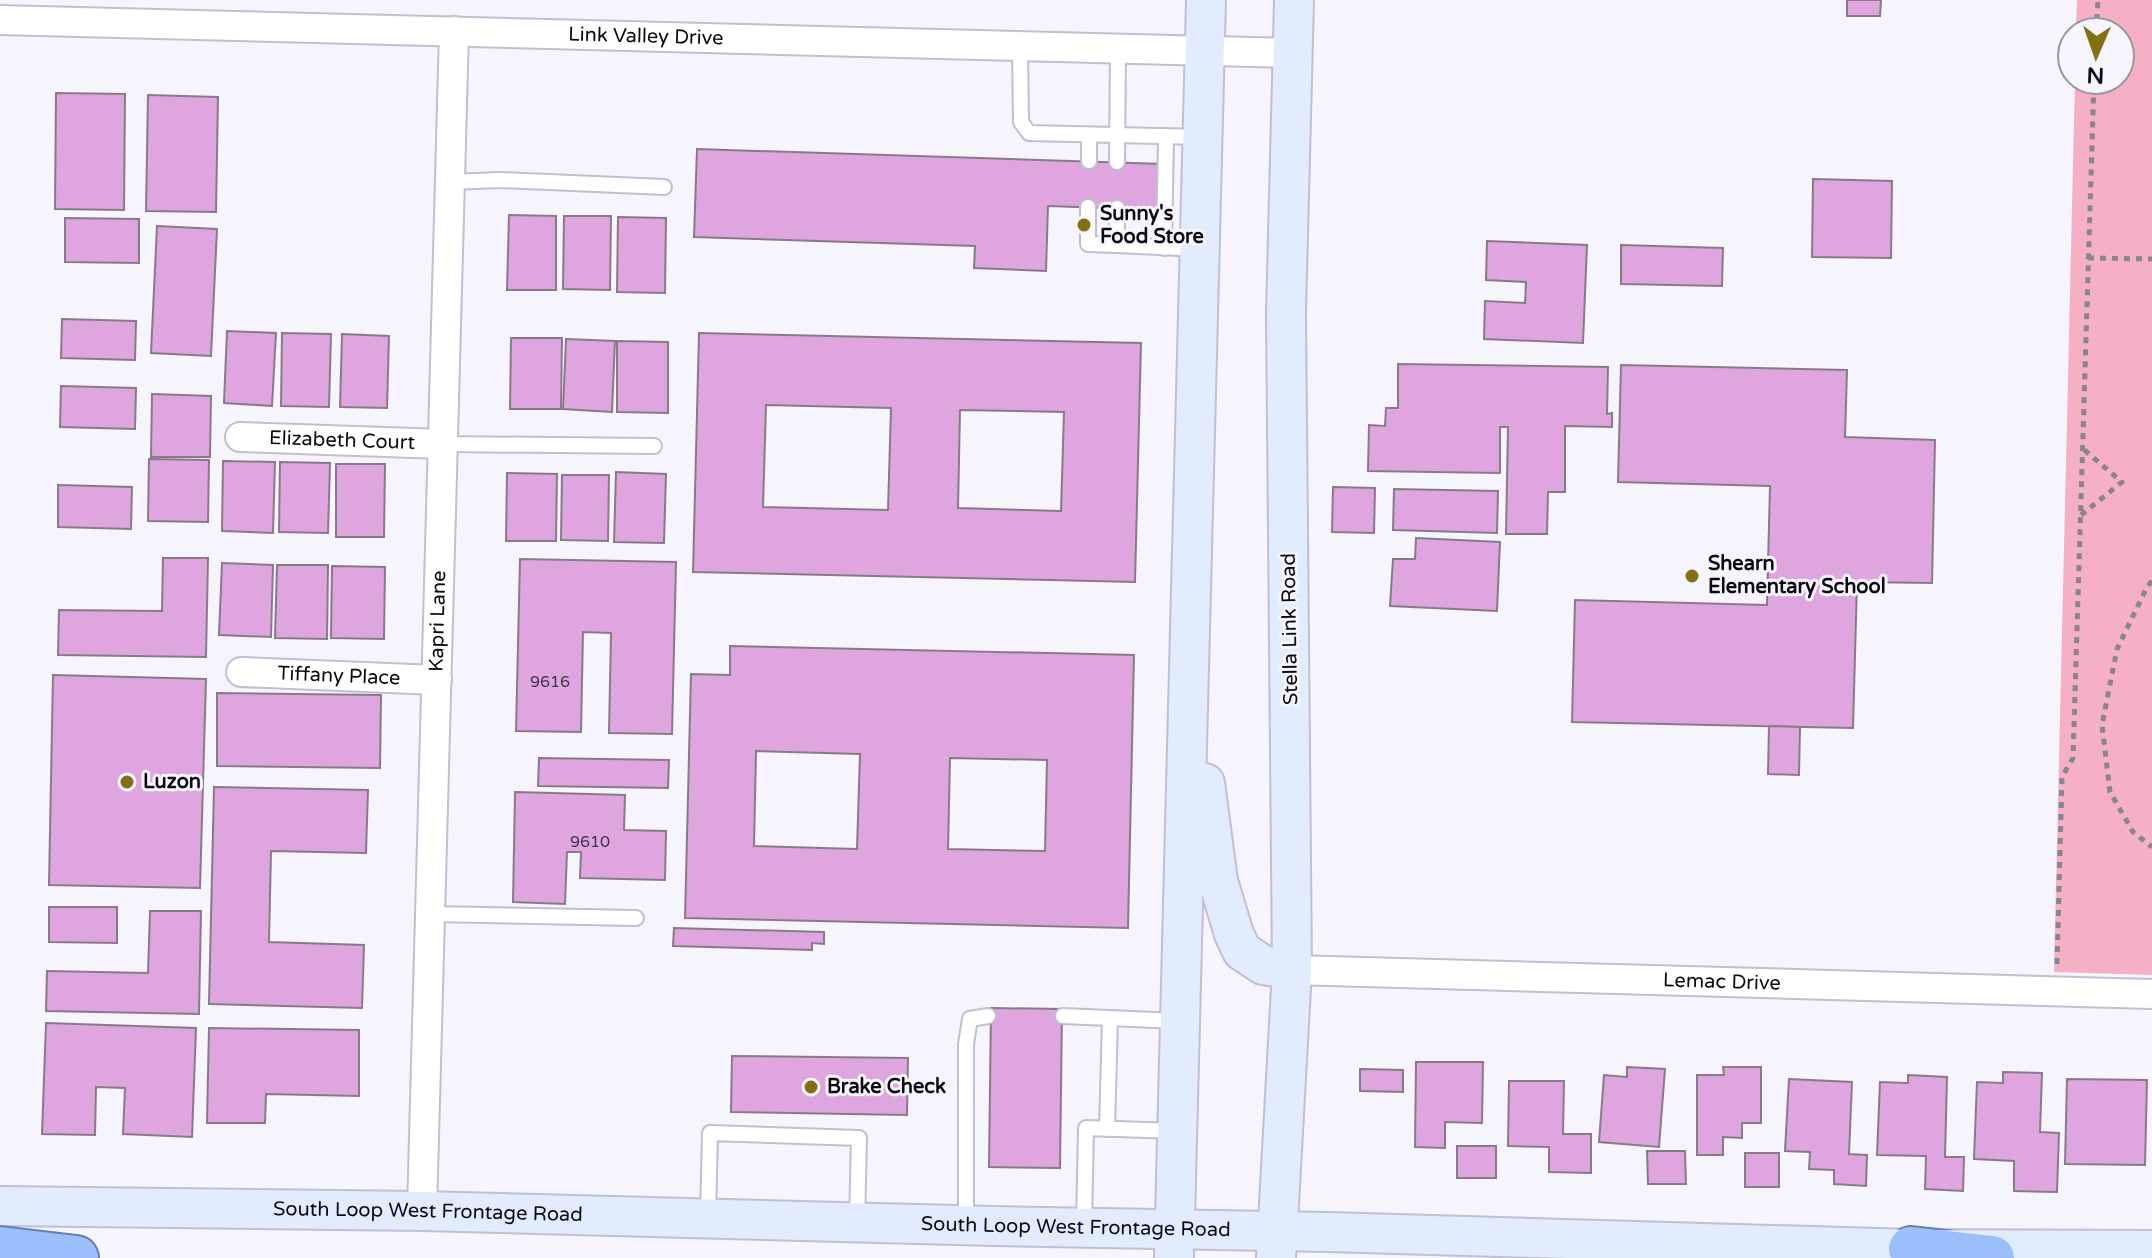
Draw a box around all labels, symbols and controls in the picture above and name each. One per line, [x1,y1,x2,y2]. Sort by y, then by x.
north arrow [2056,16,2136,96]
street label: Link Valley Drive [568,23,724,50]
text: N [2086,62,2105,88]
place label: Sunny's Food Store [1100,202,1204,249]
marker: Sunny's Food Store [1075,216,1093,234]
street label: Elizabeth Court [268,426,416,455]
place label: Shearn Elementary School [1708,552,1886,599]
street label: Stella Link Road [1277,553,1303,705]
marker: Shearn Elementary School [1683,567,1701,585]
street label: Kapri Lane [425,570,451,672]
street label: Tiffany Place [277,662,401,690]
house number: 9616 [530,672,570,692]
place label: Luzon [143,770,201,794]
marker: Luzon [118,773,136,791]
house number: 9610 [570,832,610,852]
street label: Lemac Drive [1663,968,1781,996]
place label: Brake Check [827,1075,946,1099]
marker: Brake Check [802,1078,820,1096]
street label: South Loop West Frontage Road [273,1197,583,1227]
street label: South Loop West Frontage Road [921,1212,1231,1242]

